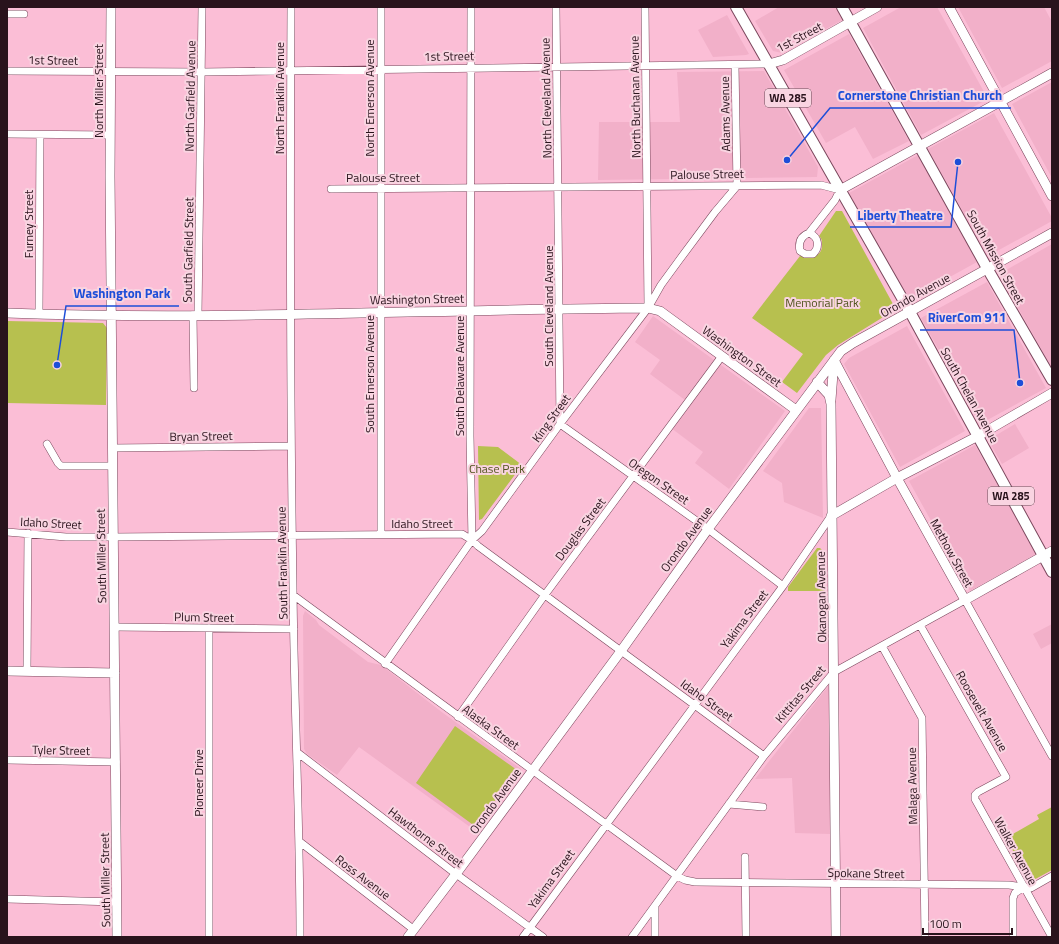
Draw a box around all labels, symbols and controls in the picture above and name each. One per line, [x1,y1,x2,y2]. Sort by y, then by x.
street label: 1st Street [772,16,826,57]
street label: North Buchanan Avenue [624,36,646,158]
street label: North Cleveland Avenue [535,38,557,158]
street label: North Emerson Avenue [360,39,379,157]
street label: North Garfield Avenue [180,40,200,152]
street label: North Franklin Avenue [270,42,289,154]
street label: North Miller Street [89,43,108,138]
street label: 1st Street [424,46,475,66]
street label: 1st Street [28,50,79,70]
street label: Adams Avenue [715,76,735,152]
callout: Cornerstone Christian Church [830,83,1011,108]
text: Cornerstone Christian Church [838,85,1002,105]
road number: WA 285 [765,89,811,107]
street label: Palouse Street [670,164,745,184]
street label: Palouse Street [346,168,421,187]
street label: Furney Street [19,189,38,258]
street label: South Garfield Street [178,196,198,303]
callout: Liberty Theatre [850,202,951,227]
text: Liberty Theatre [857,205,943,225]
street label: South Mission Street [962,206,1030,308]
street label: South Cleveland Avenue [539,245,558,367]
street label: Orondo Avenue [876,268,954,322]
callout: Washington Park [66,281,179,306]
text: Washington Park [74,283,171,303]
street label: Washington Street [370,289,465,309]
park label: Memorial Park [785,293,859,312]
callout: RiverCom 911 [920,305,1014,330]
text: RiverCom 911 [928,307,1006,327]
street label: South Emerson Avenue [360,315,379,433]
street label: South Delaware Avenue [450,316,469,436]
street label: Washington Street [698,321,786,392]
street label: South Chelan Avenue [936,344,1004,446]
street label: King Street [527,389,575,446]
street label: Bryan Street [169,426,234,446]
street label: Oregon Street [625,453,694,509]
park label: Chase Park [469,459,525,478]
road number: WA 285 [988,487,1034,505]
street label: Douglas Street [550,493,610,564]
street label: Orondo Avenue [656,502,716,576]
street label: South Franklin Avenue [272,506,292,620]
street label: South Miller Street [91,508,111,603]
street label: Idaho Street [20,512,83,534]
street label: Idaho Street [391,514,454,533]
street label: Methow Street [925,515,979,591]
street label: Okanogan Avenue [811,551,831,643]
street label: Yakima Street [715,585,773,653]
street label: Plum Street [174,607,235,627]
street label: Kittitas Street [770,661,830,727]
street label: Roosevelt Avenue [951,667,1013,755]
street label: Idaho Street [676,674,738,726]
street label: Alaska Street [458,700,524,755]
street label: Tyler Street [32,740,91,760]
street label: Malaga Avenue [902,747,922,825]
street label: Pioneer Drive [189,749,208,817]
street label: Orondo Avenue [465,764,525,838]
street label: Hawthorne Street [384,802,468,872]
street label: Walker Avenue [989,814,1043,888]
street label: South Miller Street [95,832,115,927]
street label: Yakima Street [523,845,580,913]
street label: Ross Avenue [331,850,395,904]
street label: Spokane Street [827,863,905,883]
scale bar [923,910,1012,936]
text: 100 m [929,914,962,933]

